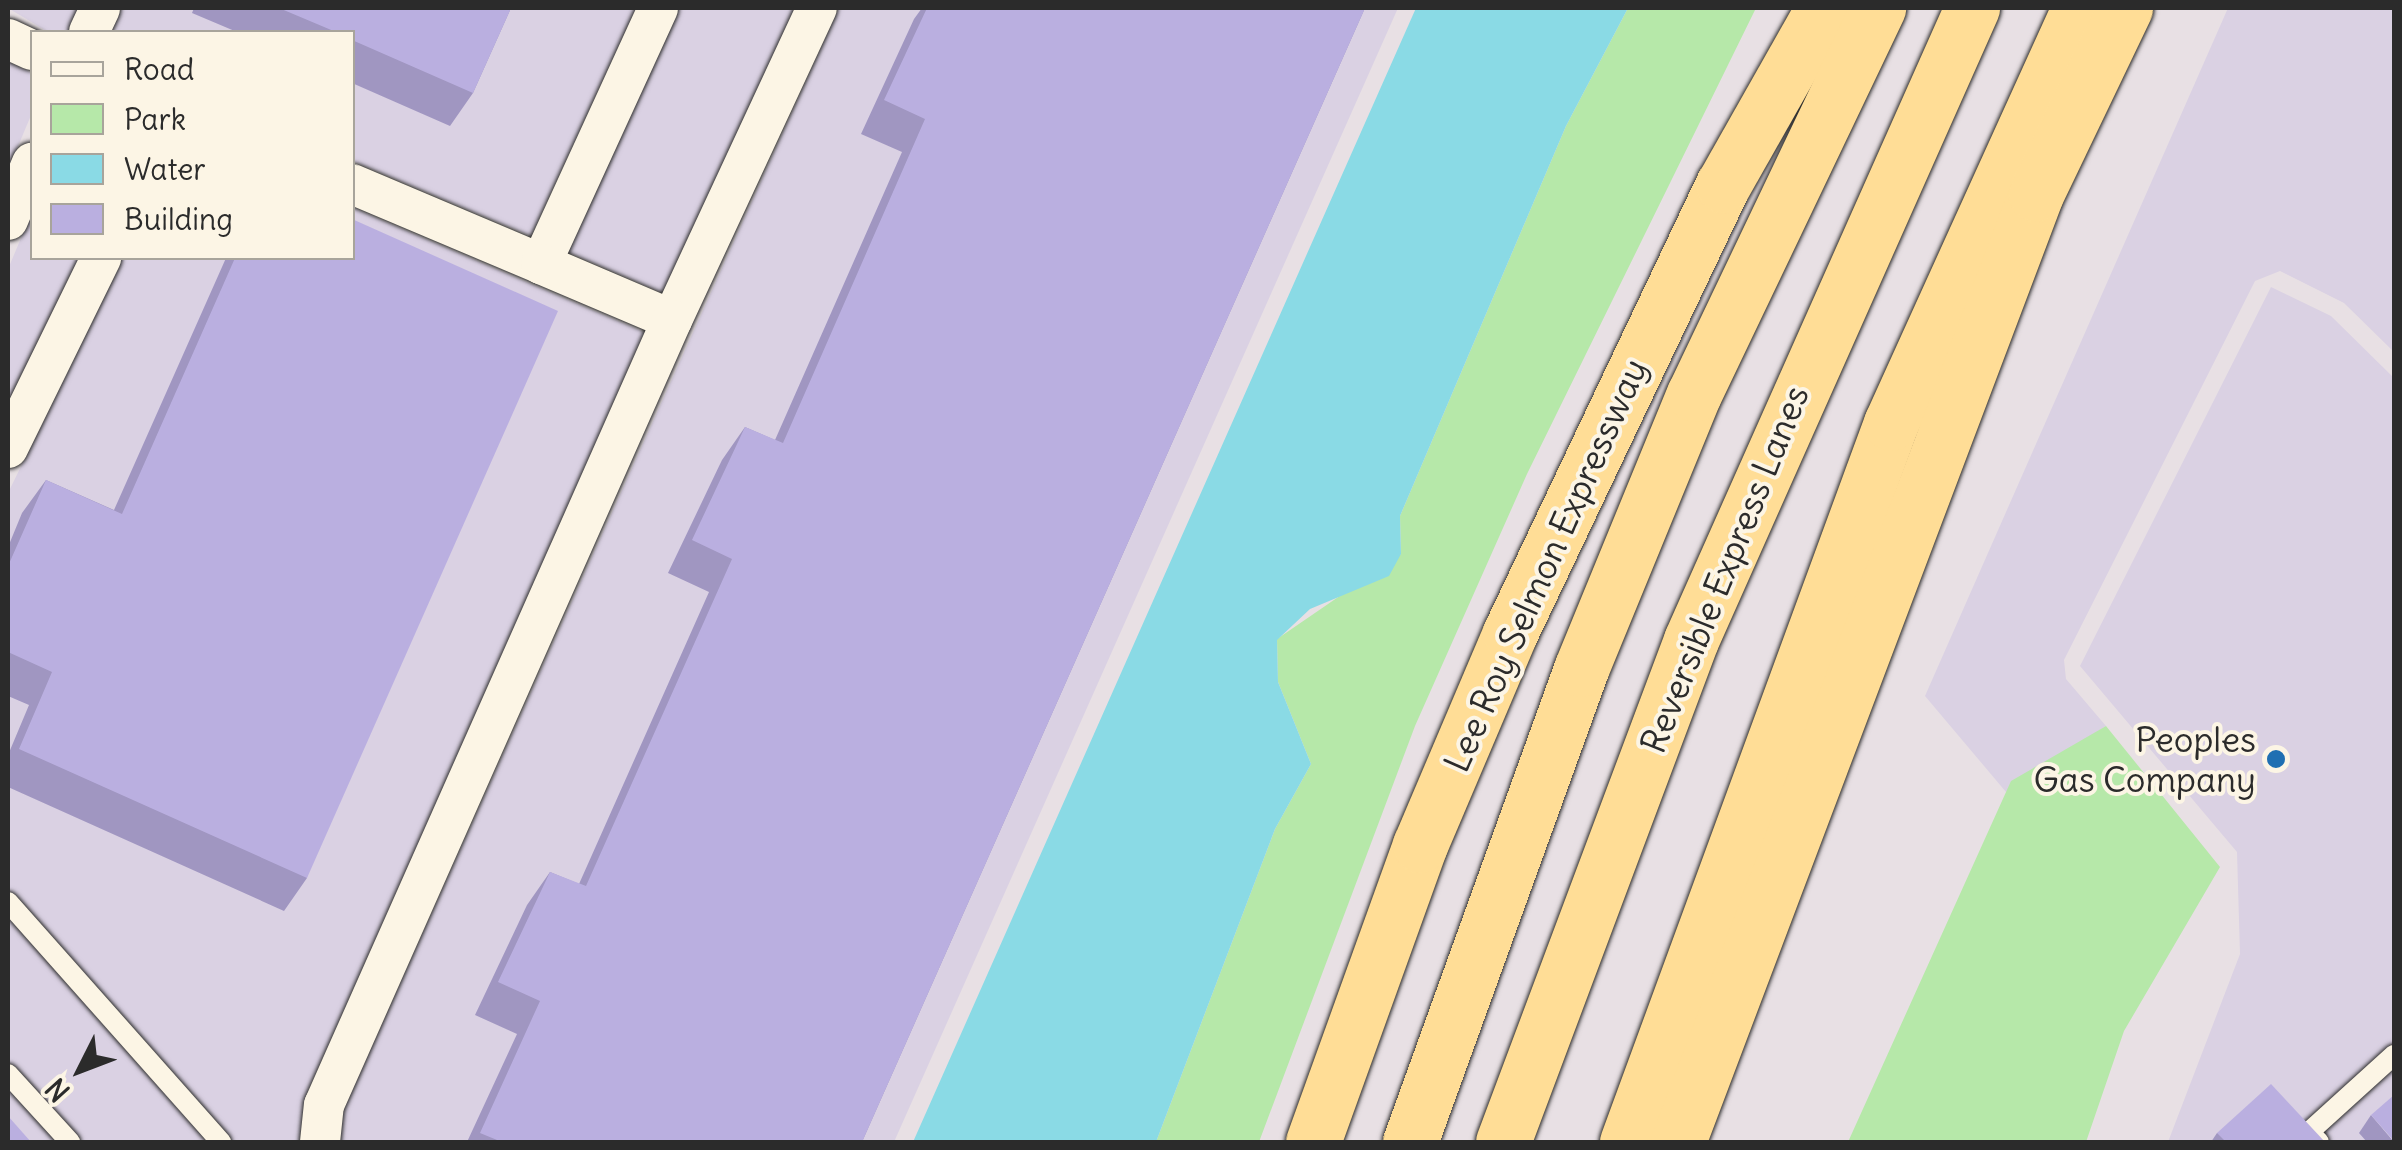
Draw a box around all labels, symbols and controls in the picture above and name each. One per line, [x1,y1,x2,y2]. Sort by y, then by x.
legend [30,30,355,260]
text: Road [124,50,194,88]
text: Park [124,100,186,138]
text: Water [124,150,206,188]
text: Building [124,200,233,238]
street label: Lee Roy Selmon Expressway [1435,352,1655,778]
street label: Reversible Express Lanes [1631,379,1817,759]
place label: Peoples Gas Company [2034,718,2256,800]
marker: Peoples Gas Company [2265,748,2287,770]
north arrow [30,1020,130,1120]
text: N [38,1071,78,1109]

